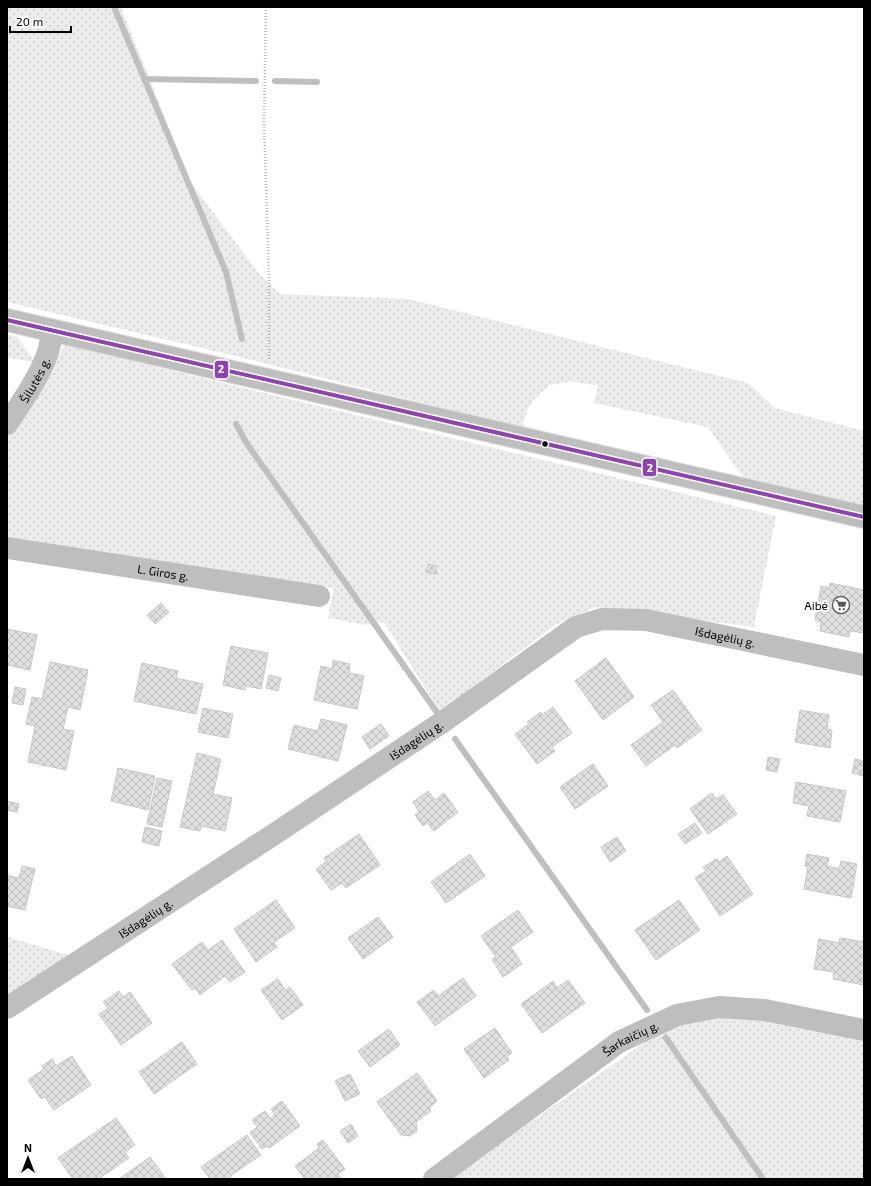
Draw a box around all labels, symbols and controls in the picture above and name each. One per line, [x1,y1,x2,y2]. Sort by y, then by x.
scale bar [10,8,71,34]
text: 20 m [16,14,43,28]
street label: Šilutės g. [16,355,52,405]
line badge: 2 [214,360,229,379]
text: 2 [218,362,224,375]
unlabelled marker [540,439,550,449]
line badge: 2 [642,458,657,477]
text: 2 [647,461,653,474]
street label: L. Giros g. [136,561,190,583]
supermarket icon: Aibė [831,595,851,615]
place label: Aibė [804,598,828,612]
street label: Išdagėlių g. [694,623,757,649]
street label: Išdagėlių g. [386,717,445,763]
street label: Išdagėlių g. [116,895,175,941]
street label: Šarkaičių g. [600,1018,661,1059]
north arrow [8,1138,48,1178]
text: N [24,1141,32,1154]

